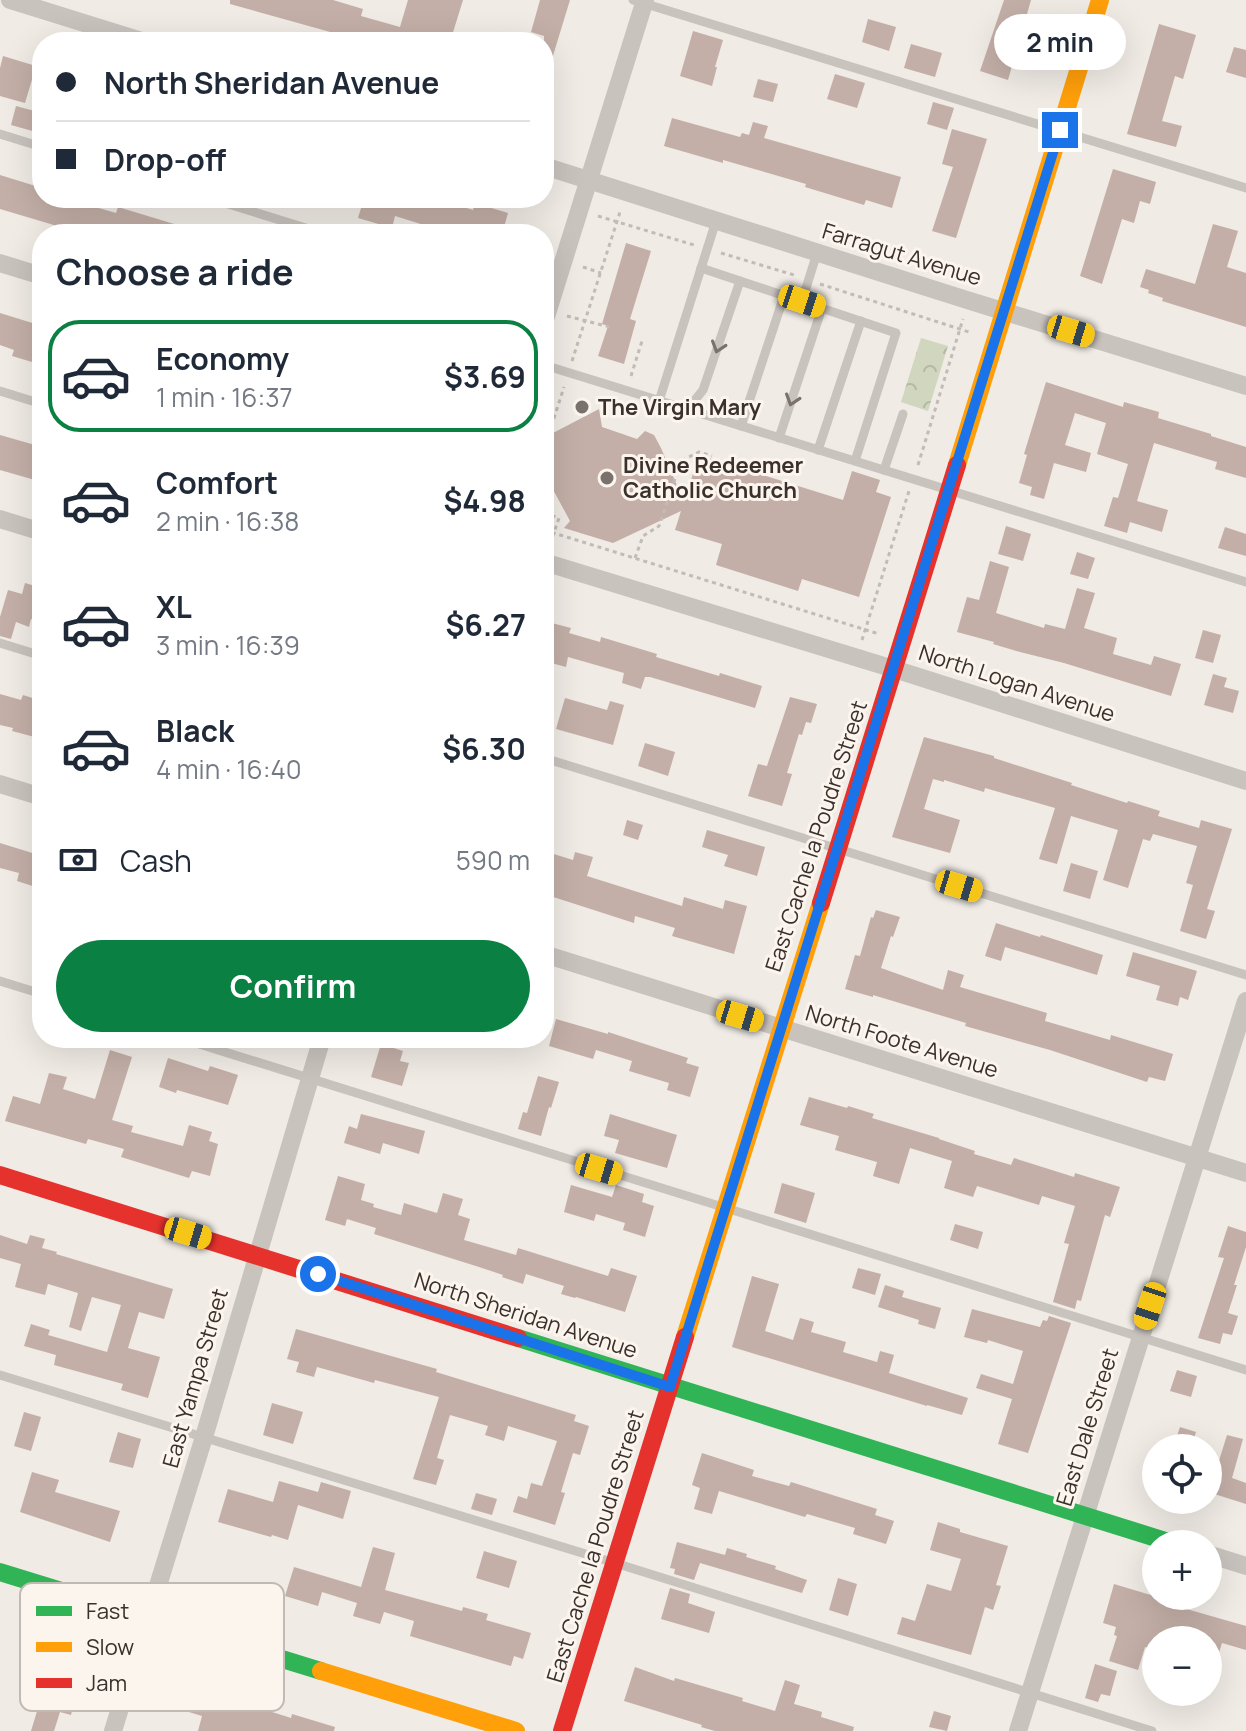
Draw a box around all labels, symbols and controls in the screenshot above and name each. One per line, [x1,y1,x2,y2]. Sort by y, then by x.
callout: 2 min [994,14,1126,70]
text: 2 min [1026,24,1094,60]
text: North Sheridan Avenue [104,62,439,103]
route end [1042,112,1078,148]
text: Drop-off [104,139,226,180]
street label: Farragut Avenue [819,216,985,293]
text: Choose a ride [56,247,294,296]
car [775,282,829,320]
car [1045,313,1097,349]
text: Economy [156,338,289,379]
icon: car [60,340,132,412]
one-way arrow [711,340,727,354]
text: $3.69 [444,356,526,397]
text: 1 min · 16:37 [156,379,293,415]
place label: The Virgin Mary [598,392,762,422]
one-way arrow [785,392,801,406]
marker: The Virgin Mary [573,398,591,416]
place label: Divine Redeemer Catholic Church [623,450,803,505]
text: Comfort [156,462,278,503]
icon: car [60,464,132,536]
marker: Divine Redeemer Catholic Church [598,469,616,487]
text: $4.98 [443,480,526,521]
text: 2 min · 16:38 [156,503,299,539]
text: XL [156,586,192,627]
icon: car [60,588,132,660]
text: $6.27 [446,604,526,645]
text: 3 min · 16:39 [156,627,300,663]
street label: North Logan Avenue [915,637,1119,729]
street label: East Cache la Poudre Street [758,696,874,976]
text: Black [156,710,234,751]
icon: car [60,712,132,784]
text: $6.30 [442,728,526,769]
text: 4 min · 16:40 [156,751,302,787]
icon: cash [56,838,100,882]
text: Cash [120,840,192,881]
text: 590 m [456,842,530,878]
car [933,868,985,904]
button: Confirm [56,940,530,1032]
street label: North Foote Avenue [802,997,1002,1085]
car [714,998,766,1034]
car [573,1151,625,1187]
car [162,1215,214,1251]
route start [300,1256,336,1292]
street label: North Sheridan Avenue [411,1265,642,1365]
car [1131,1279,1169,1333]
street label: East Yampa Street [155,1285,235,1471]
street label: East Dale Street [1049,1344,1125,1510]
street label: East Cache la Poudre Street [539,1406,651,1686]
map controls [1142,1434,1222,1706]
button: locate [1142,1434,1222,1514]
button: + [1142,1530,1222,1610]
legend [20,1583,284,1711]
text: Fast [86,1596,129,1626]
button: − [1142,1626,1222,1706]
text: Slow [86,1632,134,1662]
text: Jam [86,1668,127,1698]

